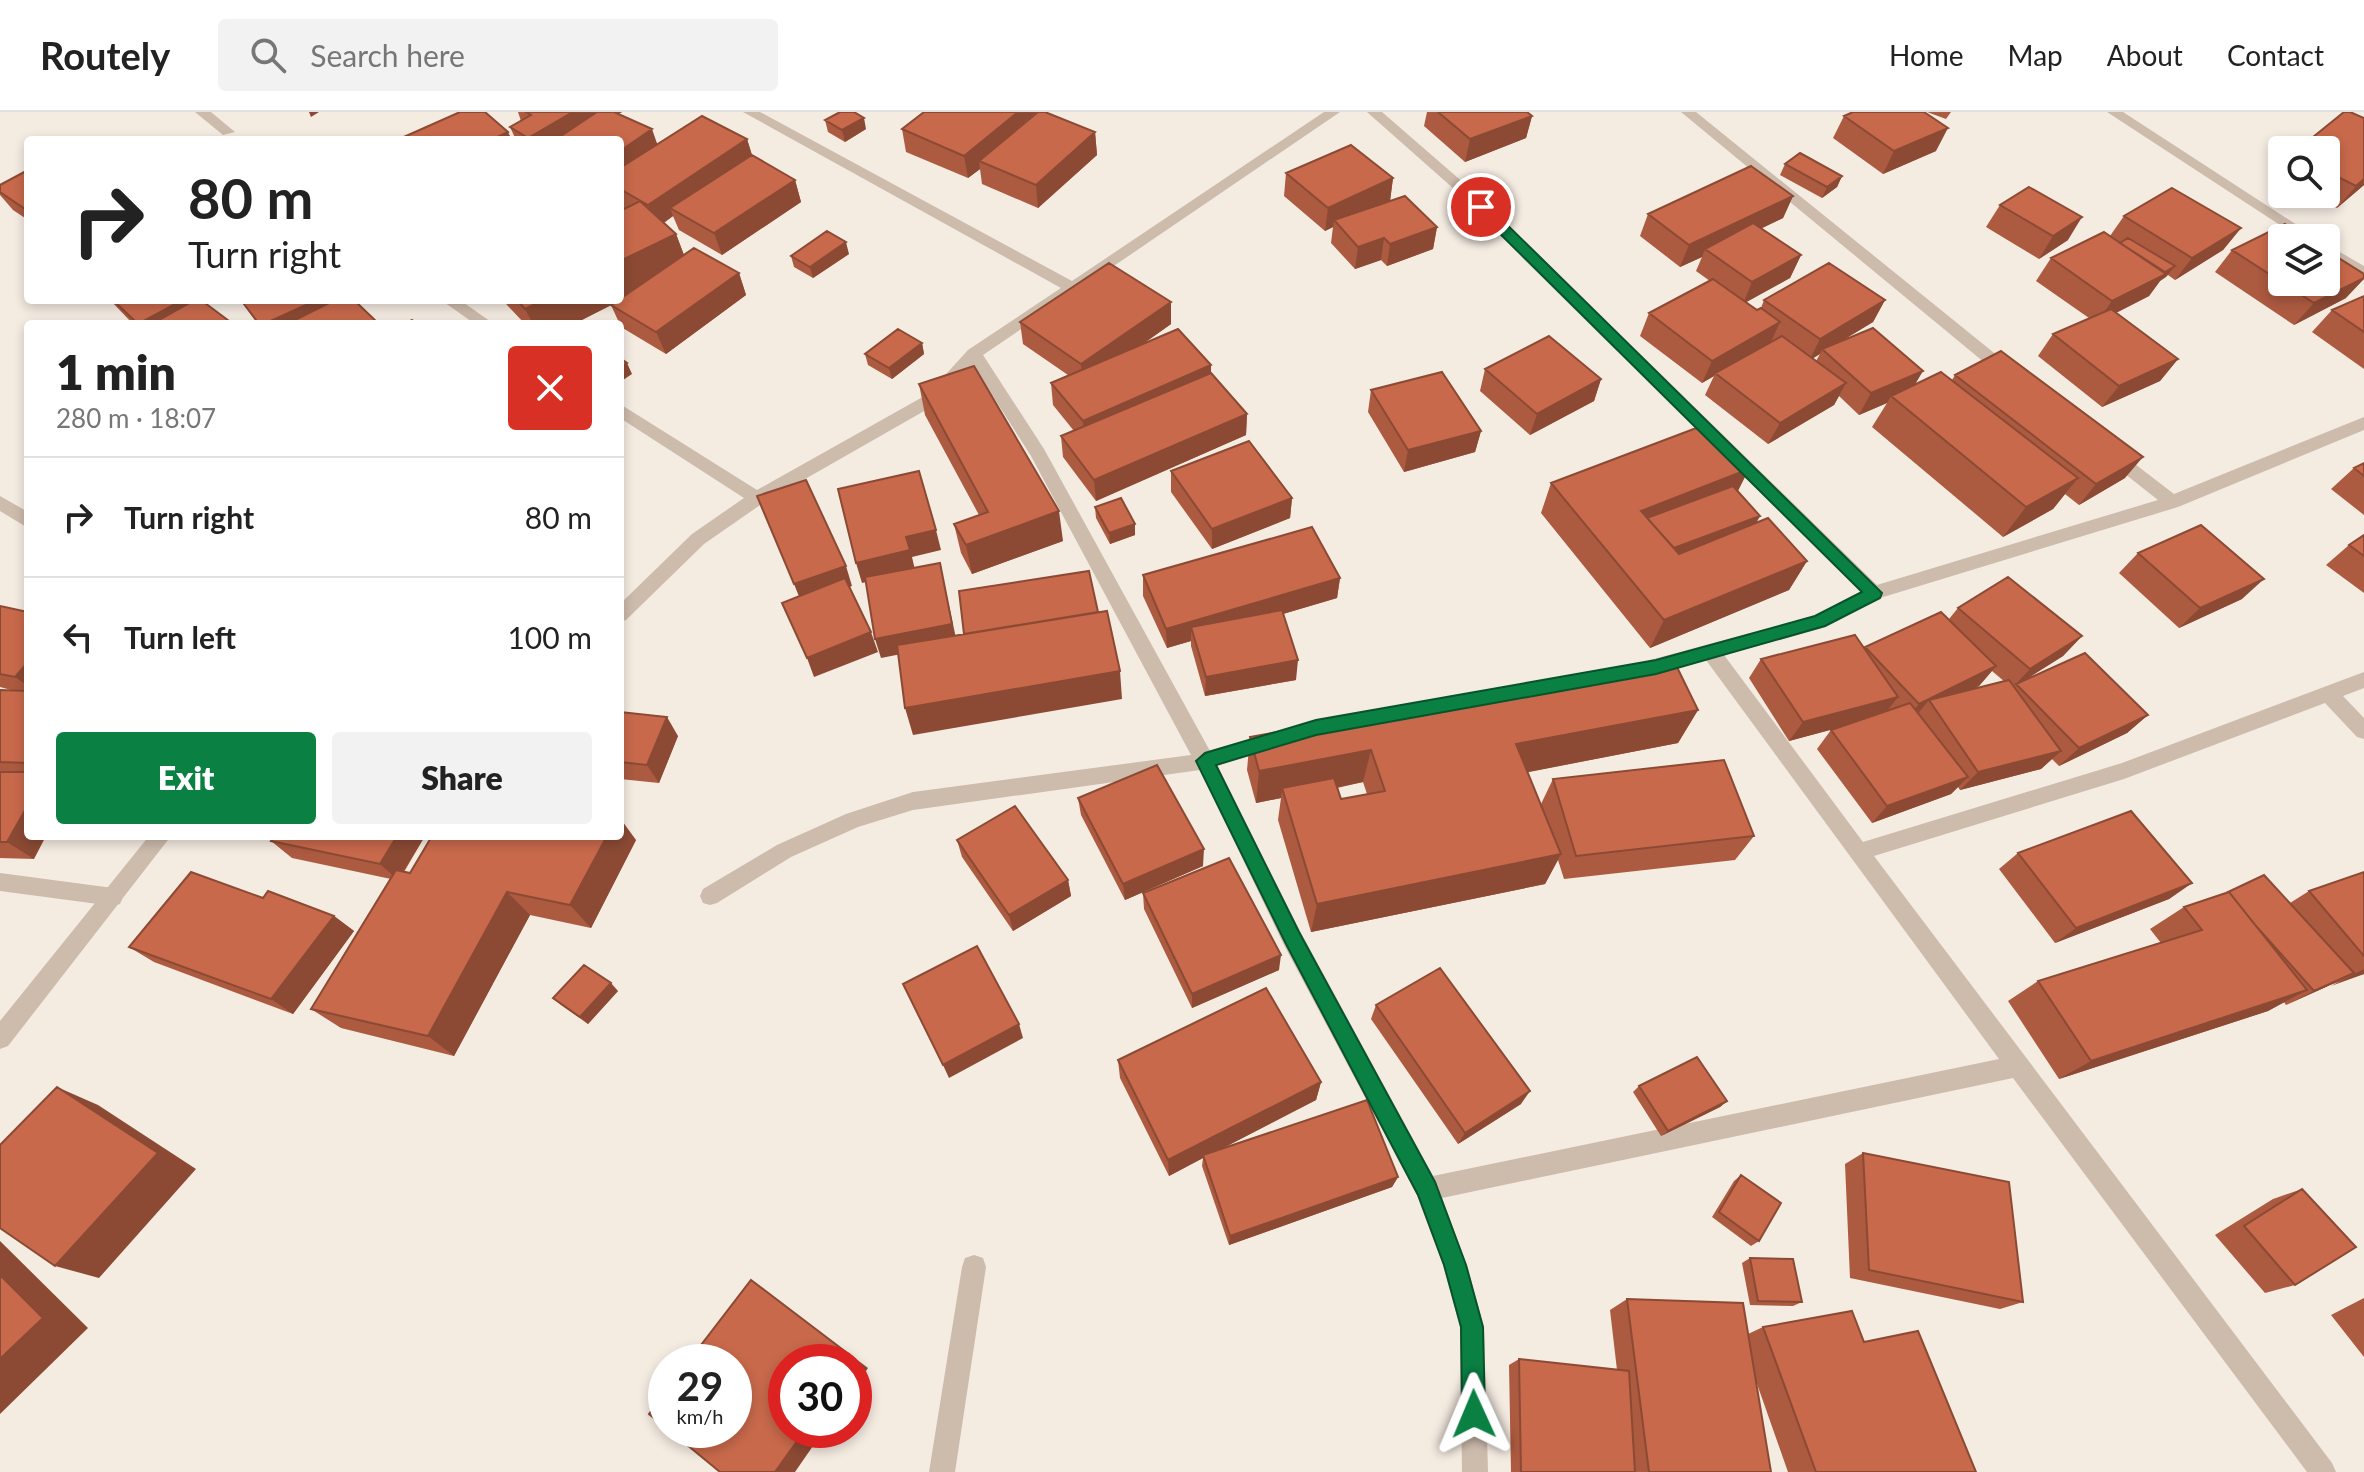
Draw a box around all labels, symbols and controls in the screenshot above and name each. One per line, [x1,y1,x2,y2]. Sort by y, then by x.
search box [218,19,778,91]
text: Routely [40,32,170,78]
icon: search [246,33,290,77]
text: Search here [310,37,465,73]
text: Home [1889,38,1964,72]
text: Map [2008,38,2063,72]
text: About [2107,38,2183,72]
text: Contact [2227,38,2324,72]
map controls [2268,136,2340,296]
button: search [2268,136,2340,208]
text: 80 m [188,164,313,231]
icon: right [56,168,160,272]
pin [1447,173,1515,241]
icon: arrive [1459,185,1503,229]
button: layers [2268,224,2340,296]
text: Turn right [188,232,341,276]
text: 1 min [56,343,176,400]
button: close [508,346,592,430]
text: 280 m · 18:07 [56,402,216,434]
icon: right [56,495,100,539]
text: Turn right [124,499,254,535]
text: 80 m [525,499,592,535]
icon: left [56,615,100,659]
text: Turn left [124,619,236,655]
text: 100 m [507,619,592,655]
button: Exit [56,732,316,824]
button: Share [332,732,592,824]
speed limit sign: 30 [768,1344,872,1448]
text: 29 [677,1362,723,1410]
position arrow [1432,1372,1516,1456]
text: km/h [677,1404,723,1428]

